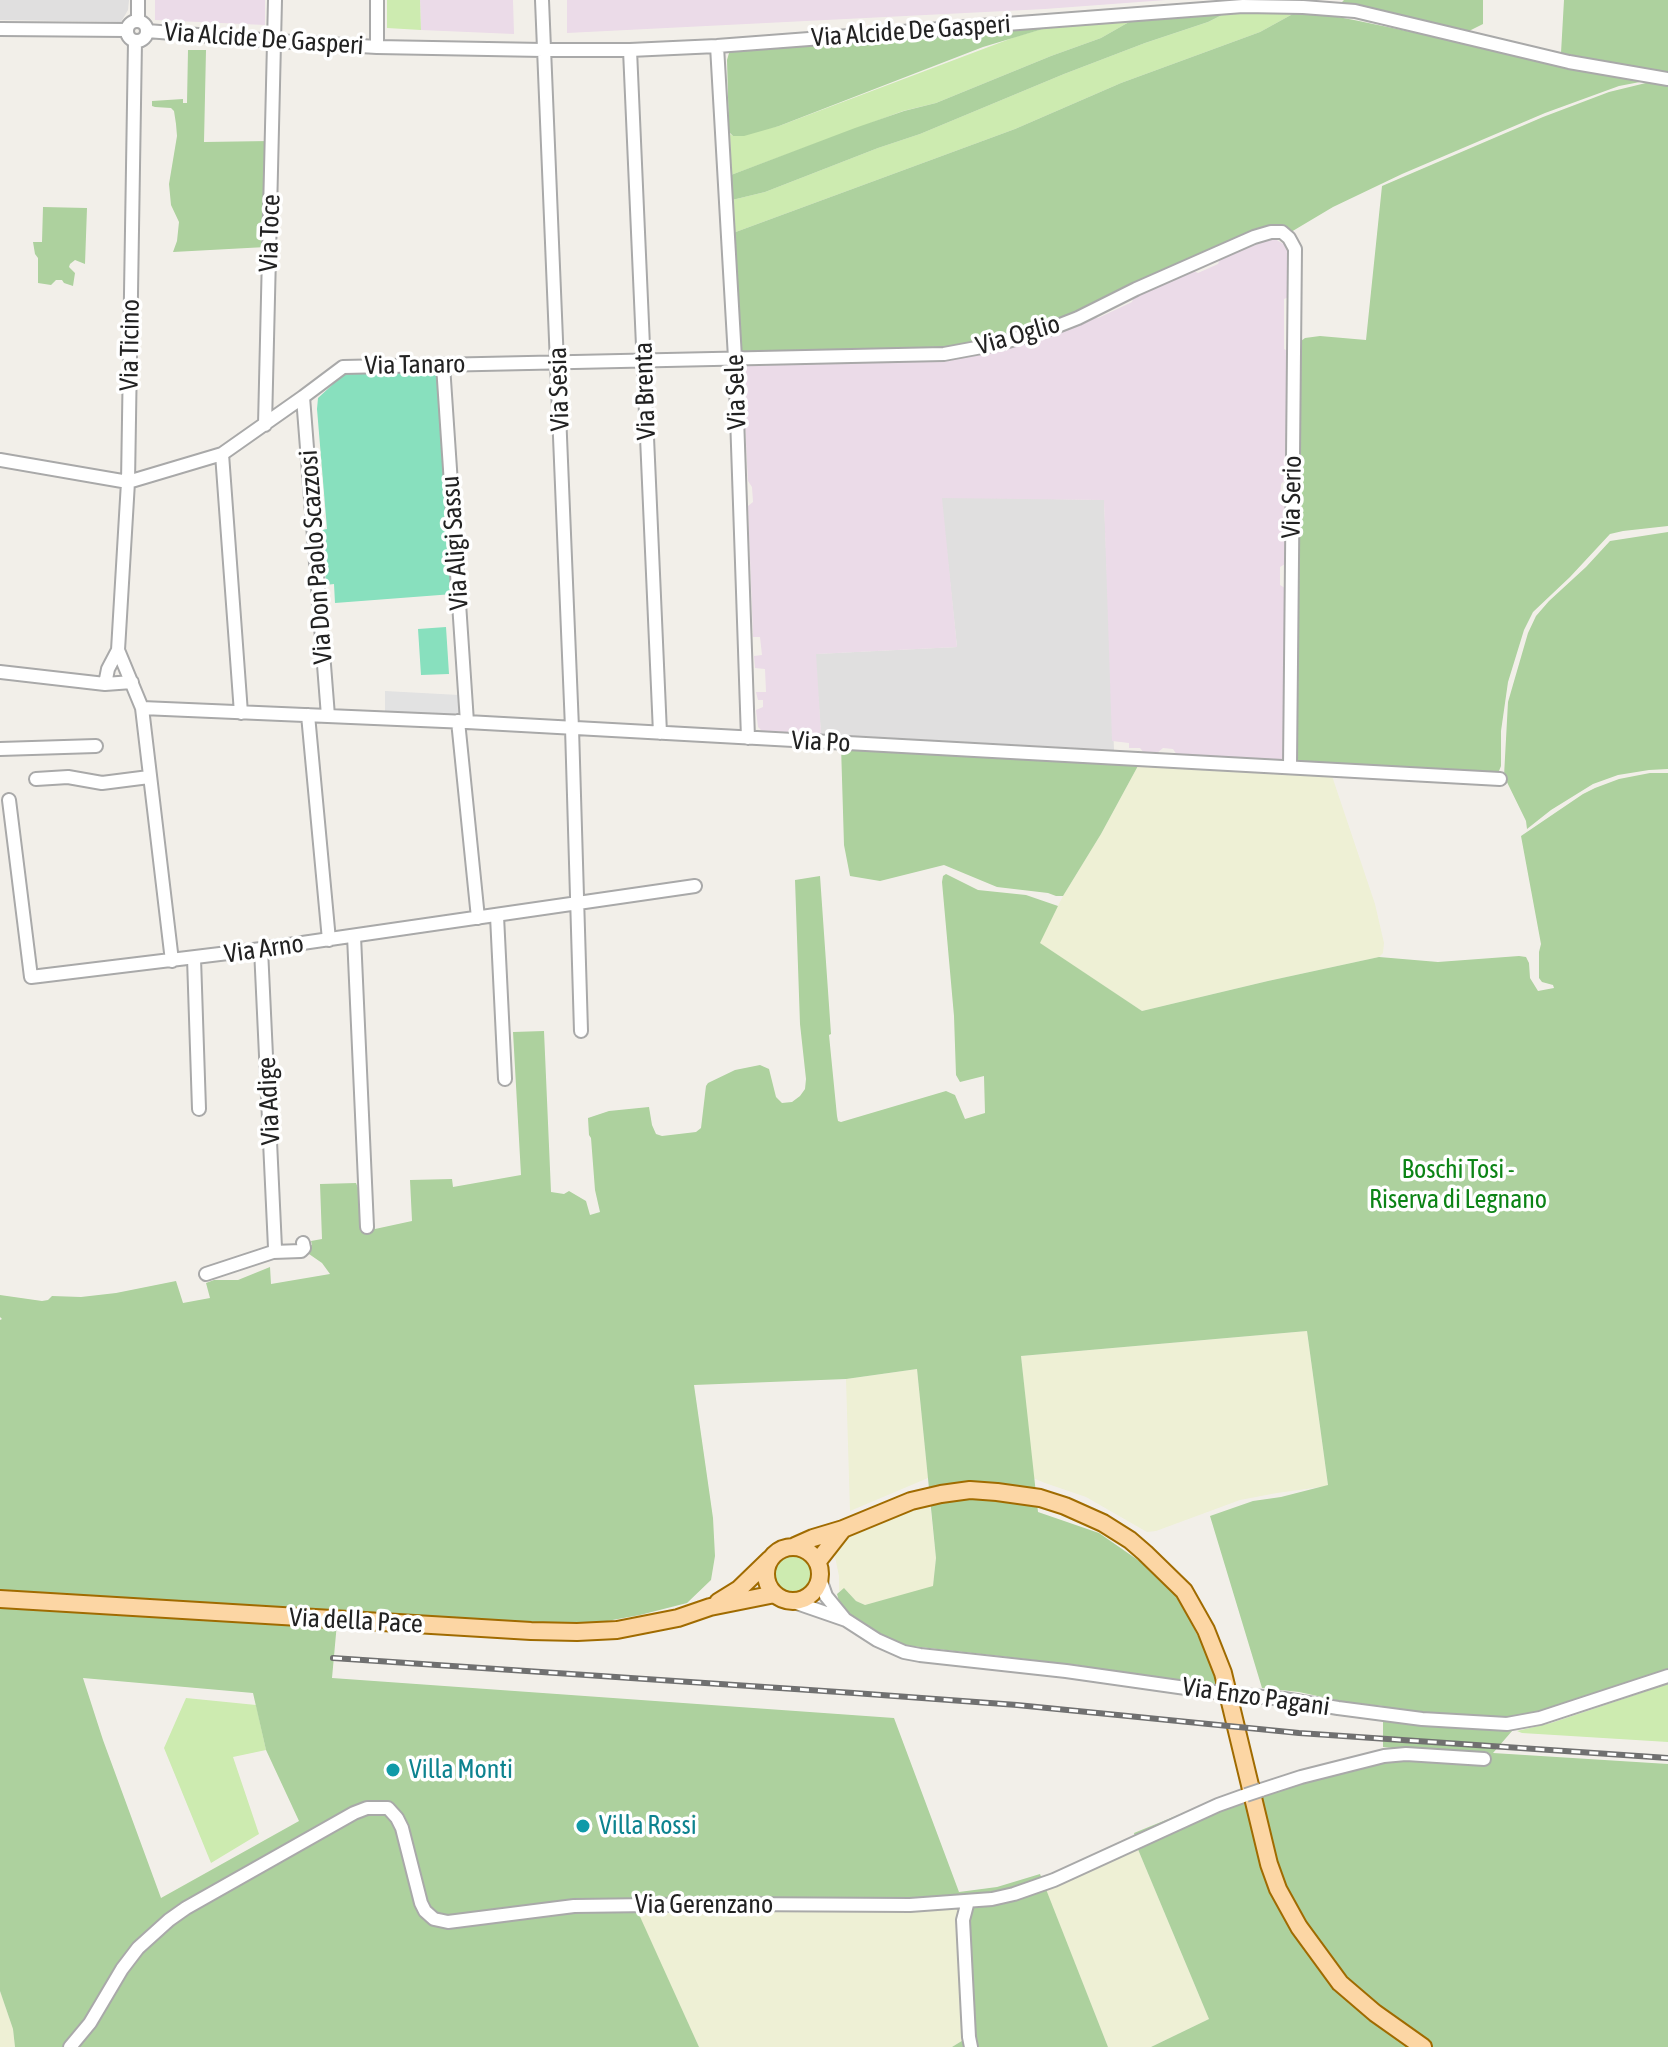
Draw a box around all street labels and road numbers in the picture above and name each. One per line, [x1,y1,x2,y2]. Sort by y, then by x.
street label: Via Alcide De Gasperi [810,8,1012,54]
street label: Via Alcide De Gasperi [163,16,365,62]
street label: Via Toce [253,194,287,272]
street label: Via Ticino [114,299,146,391]
street label: Via Oglio [972,308,1064,362]
street label: Via Brenta [628,341,662,441]
street label: Via Sesia [542,346,576,432]
street label: Via Tanaro [364,349,466,381]
street label: Via Sele [719,354,753,430]
street label: Via Don Paolo Scazzosi [293,449,339,665]
street label: Via Serio [1276,455,1308,539]
street label: Via Aligi Sassu [435,475,475,611]
street label: Via Po [791,725,851,759]
street label: Via Arno [222,928,306,970]
street label: Via Adige [251,1056,287,1146]
street label: Via della Pace [288,1602,424,1640]
street label: Via Enzo Pagani [1180,1671,1332,1723]
street label: Via Gerenzano [635,1889,773,1921]

